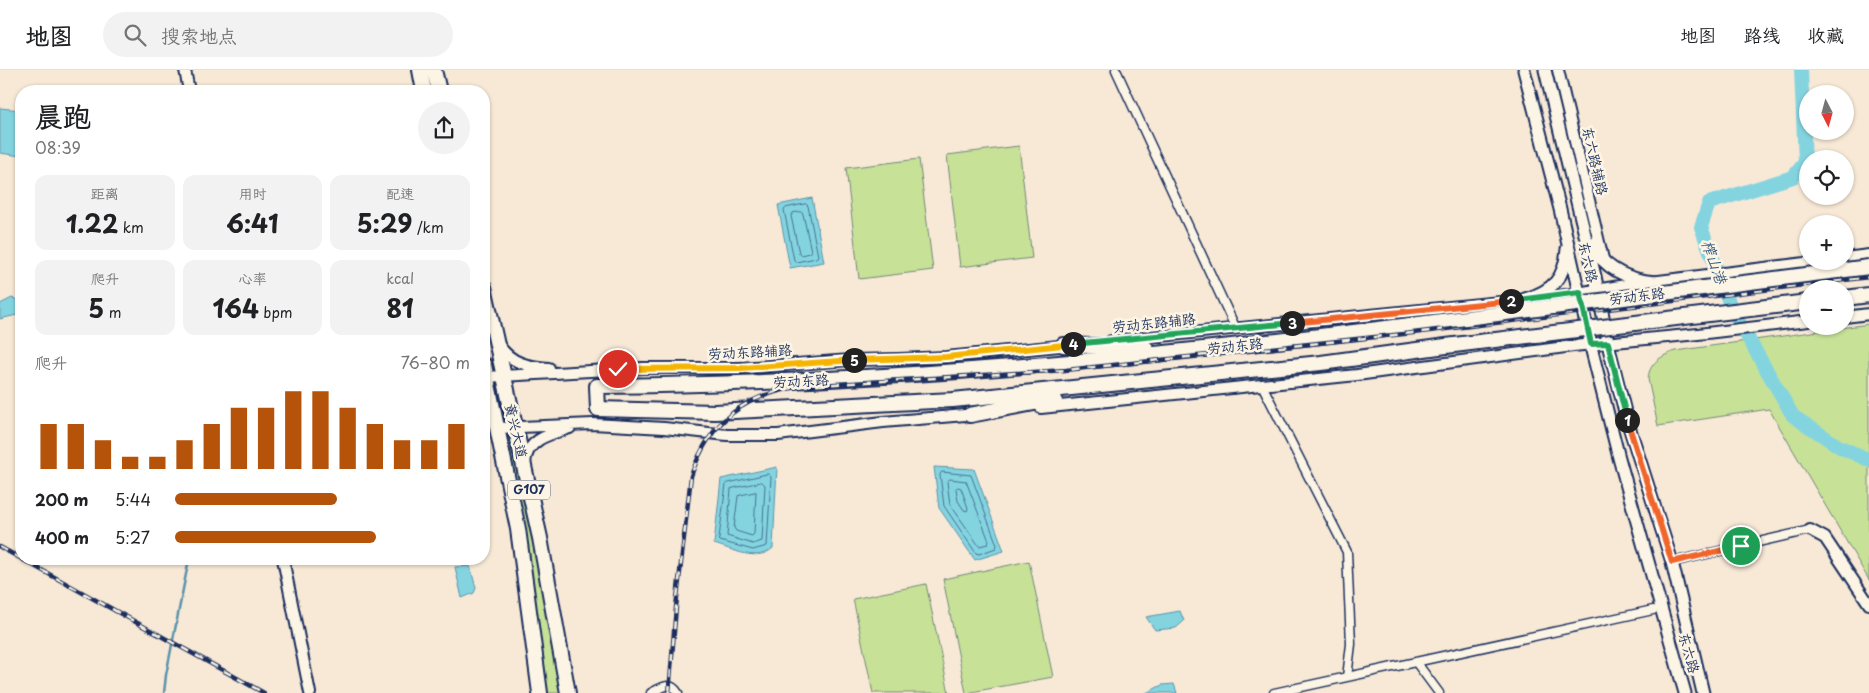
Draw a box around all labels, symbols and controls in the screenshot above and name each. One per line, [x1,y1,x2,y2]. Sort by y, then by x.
search box [103,12,453,57]
text: 地图 [25,17,73,53]
icon: search [121,21,149,49]
text: 搜索地点 [161,21,237,49]
text: 地图 [1680,21,1716,48]
text: 路线 [1744,21,1780,48]
text: 收藏 [1808,21,1844,48]
north arrow [1799,85,1854,140]
map controls [1799,85,1854,335]
text: 晨跑 [35,94,91,137]
button: share [418,102,470,154]
street label: 东六路辅路 [1577,124,1614,197]
text: 08:39 [35,135,81,159]
button: locate [1799,150,1854,205]
text: 距离 [91,183,119,204]
text: 用时 [238,183,266,204]
text: 配速 [386,183,414,204]
text: 1.22 [66,204,118,242]
text: 6:41 [226,204,279,242]
text: 5:29 [357,204,412,242]
button: + [1799,215,1854,270]
text: km [118,217,144,238]
text: /km [412,217,444,238]
water label: 榨山港 [1697,236,1735,288]
street label: 东六路 [1574,239,1603,285]
text: 爬升 [91,268,119,289]
text: 心率 [238,268,266,289]
text: kcal [386,268,414,289]
button: − [1799,280,1854,335]
street label: 劳动东路 [1608,282,1666,309]
pin: 2 [1498,288,1524,314]
text: 5 [88,289,104,327]
text: 164 [212,289,259,327]
text: 81 [387,289,414,327]
text: 2 [1507,291,1516,312]
text: m [104,302,121,323]
text: bpm [259,302,293,323]
street label: 劳动东路辅路 [1111,308,1197,337]
pin: 3 [1280,310,1304,336]
text: 3 [1288,313,1297,334]
pin: 4 [1060,332,1086,356]
street label: 劳动东路 [1206,332,1264,359]
text: 4 [1069,334,1078,355]
street label: 劳动东路辅路 [707,339,792,364]
pin [597,348,639,390]
pin: 5 [842,348,866,372]
text: 爬升 [35,350,67,374]
text: 76–80 m [401,350,470,374]
text: 5 [850,350,859,371]
icon: check [604,355,632,383]
street label: 劳动东路 [772,369,829,392]
street label: 黄兴大道 [500,401,533,461]
pin: 1 [1614,408,1640,432]
text: 1 [1624,410,1631,431]
road number: G107 [508,480,550,500]
text: 200 m [35,487,89,511]
text: 5:44 [115,487,151,511]
text: 400 m [35,525,89,549]
text: 5:27 [115,525,150,549]
pin [1720,525,1762,567]
icon: arrive [1727,532,1755,560]
street label: 东六路 [1674,630,1705,676]

